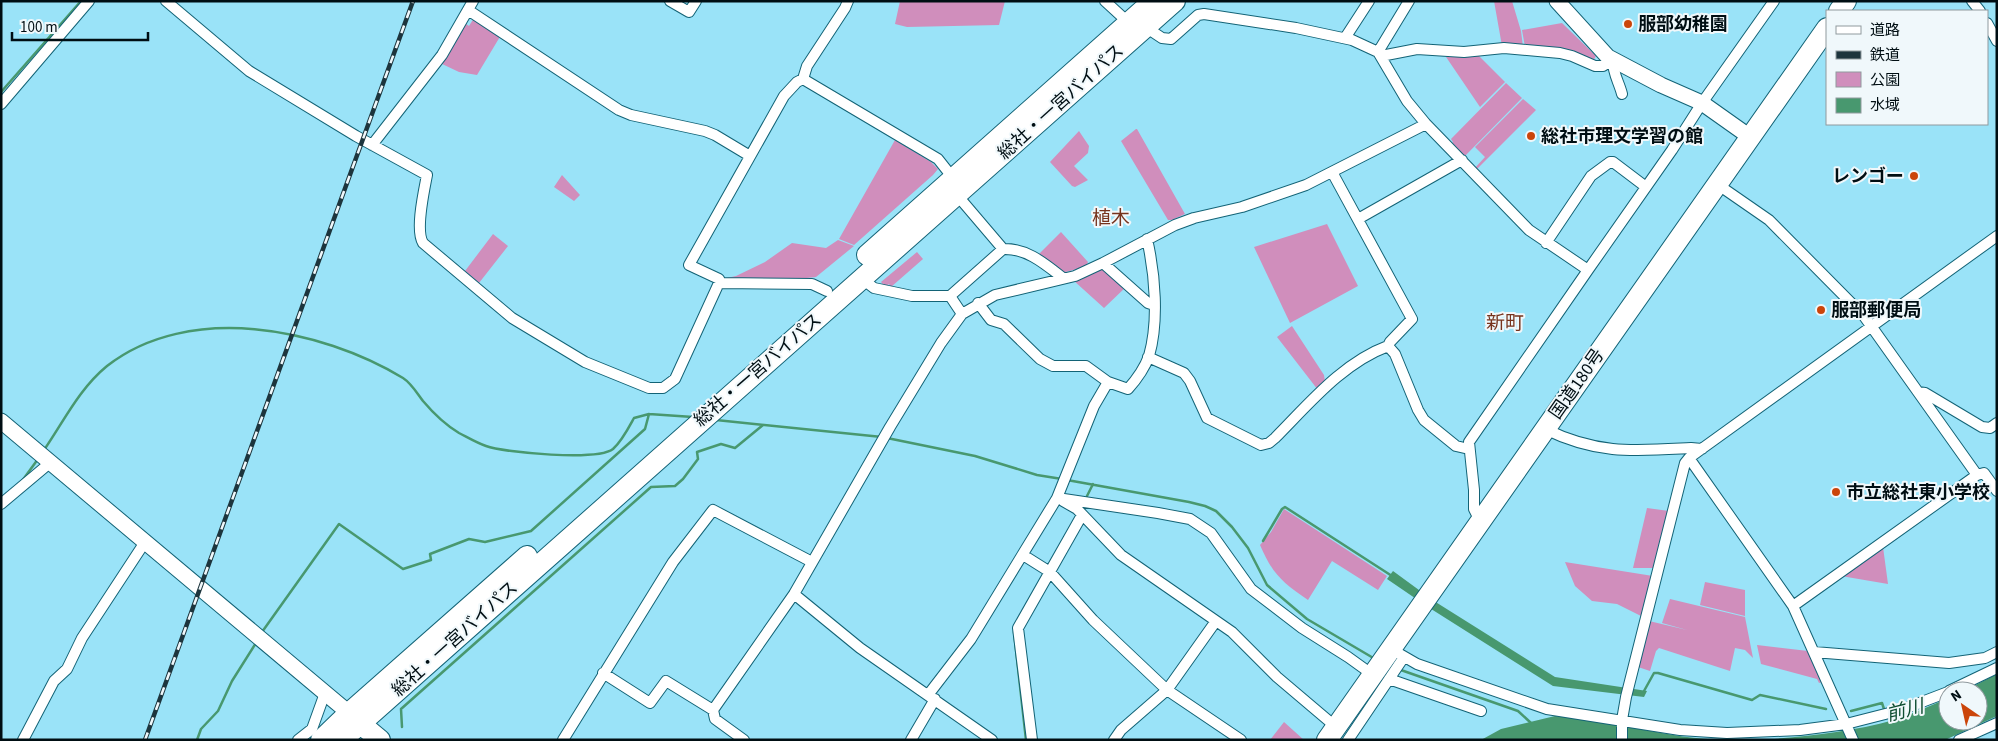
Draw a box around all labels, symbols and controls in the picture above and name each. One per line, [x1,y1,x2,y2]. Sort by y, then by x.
scale bar [12,10,149,42]
legend [1826,10,1988,125]
place label: 服部幼稚園 [1638,12,1728,37]
text: 100 m [20,17,58,38]
marker: 服部幼稚園 [1622,18,1634,30]
text: 道路 [1870,20,1900,41]
street label: 総社・一宮バイパス [993,39,1129,165]
text: 鉄道 [1870,45,1900,66]
text: 公園 [1870,70,1900,91]
text: 水域 [1870,95,1900,116]
place label: 総社市理文学習の館 [1541,124,1703,149]
marker: 総社市理文学習の館 [1525,130,1537,142]
place label: レンゴー [1832,164,1904,189]
marker: レンゴー [1908,170,1920,182]
district label: 植木 [1092,205,1130,232]
place label: 服部郵便局 [1831,298,1921,323]
marker: 服部郵便局 [1815,304,1827,316]
street label: 総社・一宮バイパス [689,308,827,432]
district label: 新町 [1486,310,1524,337]
street label: 国道180号 [1544,344,1610,424]
place label: 市立総社東小学校 [1846,480,1990,505]
marker: 市立総社東小学校 [1830,486,1842,498]
street label: 総社・一宮バイパス [387,576,523,702]
north arrow [1938,681,1988,731]
text: N [1947,685,1966,707]
water label: 前川 [1883,693,1929,729]

